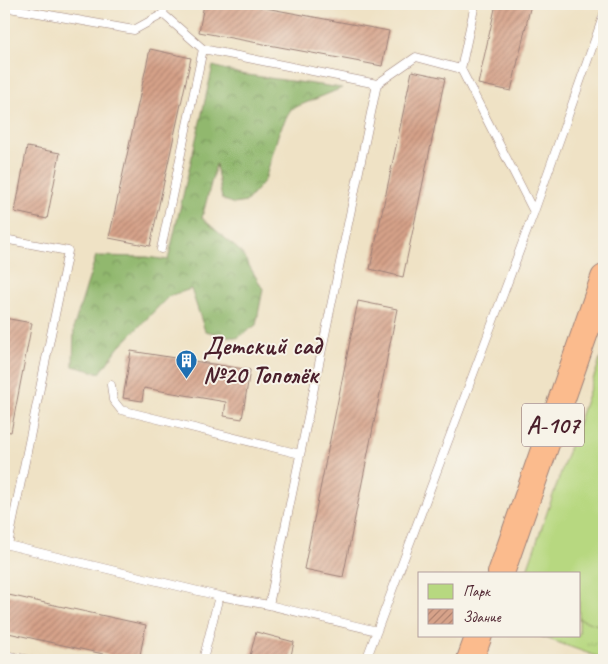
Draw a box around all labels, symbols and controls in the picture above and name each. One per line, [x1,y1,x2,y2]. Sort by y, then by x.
place label: Детский сад №20 Тополёк [203,330,324,391]
building icon: Детский сад №20 Тополёк [175,348,199,379]
road number: А-107 [522,404,584,446]
legend [418,572,580,636]
text: Парк [463,582,491,601]
text: Здание [463,608,502,627]

